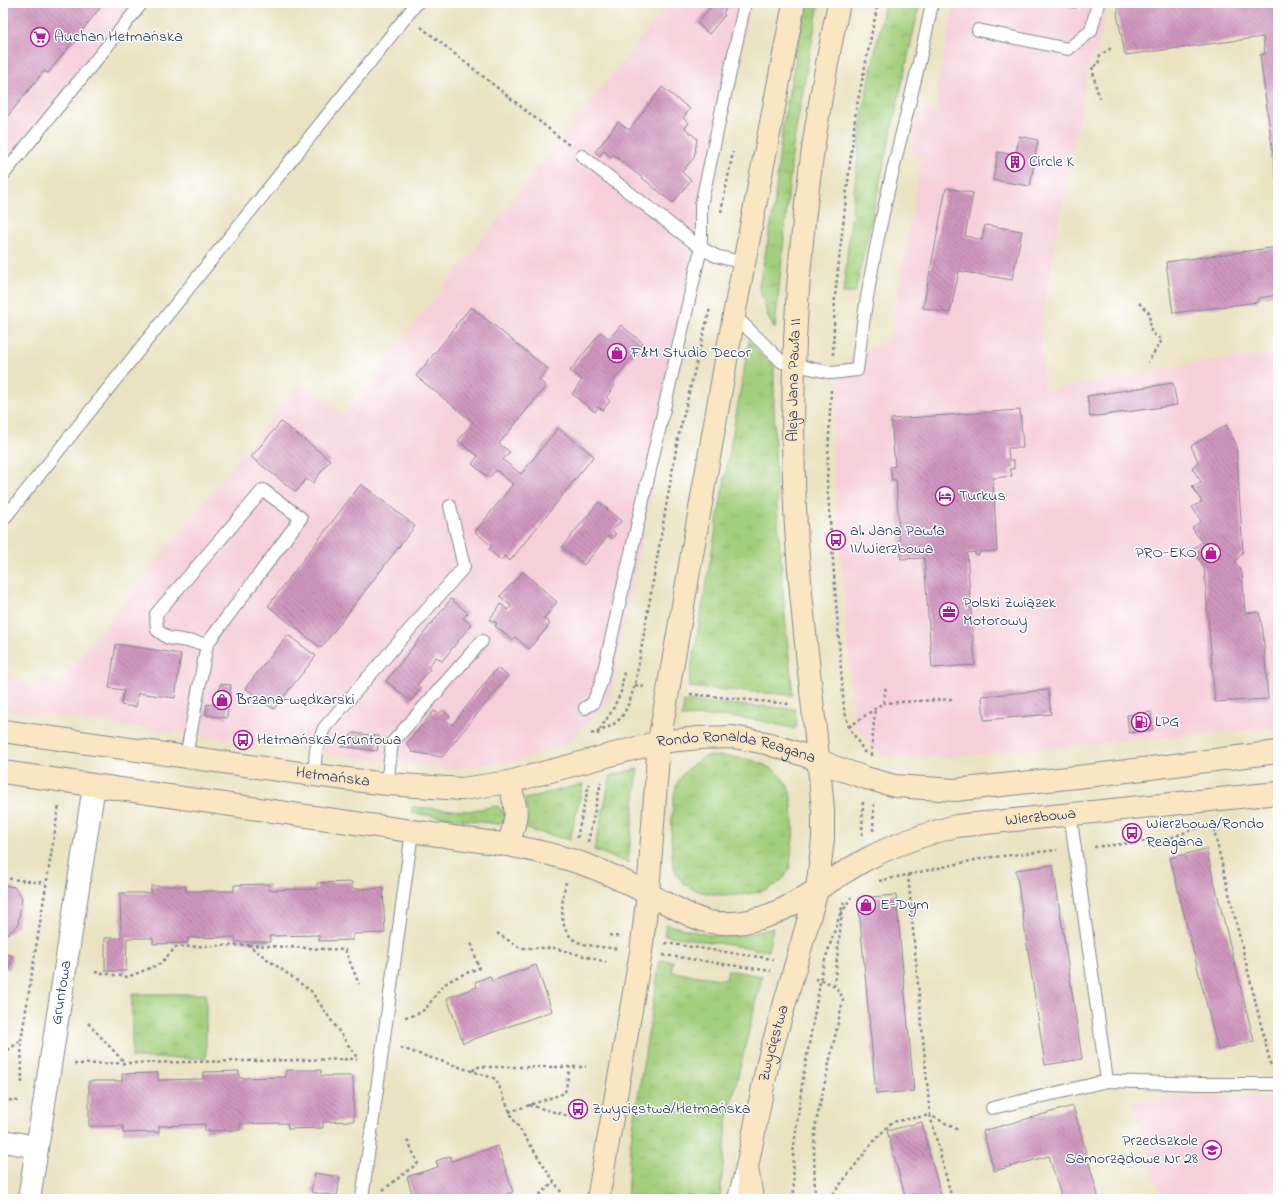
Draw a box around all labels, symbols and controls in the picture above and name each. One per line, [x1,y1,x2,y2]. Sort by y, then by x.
place label: Auchan Hetmańska [54,25,183,49]
supermarket icon: Auchan Hetmańska [29,26,51,48]
place label: Circle K [1029,150,1075,174]
building icon: Circle K [1004,151,1026,173]
street label: Aleja Jana Pawła II [781,318,808,442]
place label: F&M Studio Decor [630,341,751,365]
shop icon: F&M Studio Decor [606,342,628,364]
place label: Turkus [959,484,1006,508]
hotel icon: Turkus [934,485,956,507]
place label: al. Jana Pawła II/Wierzbowa [850,519,945,561]
bus stop icon: al. Jana Pawła II/Wierzbowa [825,529,847,551]
place label: PRO-EKO [1135,541,1197,565]
shop icon: PRO-EKO [1200,542,1222,564]
place label: Polski Związek Motorowy [963,591,1057,633]
office icon: Polski Związek Motorowy [938,601,960,623]
place label: Brzana-wędkarski [235,688,355,712]
shop icon: Brzana-wędkarski [211,689,233,711]
place label: LPG [1155,710,1179,734]
fuel station icon: LPG [1130,711,1152,733]
street label: Rondo Ronalda Reagana [655,725,819,770]
place label: Hetmańska/Gruntowa [257,728,401,752]
bus stop icon: Hetmańska/Gruntowa [232,729,254,751]
street label: Hetmańska [294,761,371,794]
street label: Wierzbowa [1004,802,1077,833]
place label: Wierzbowa/Rondo Reagana [1146,812,1264,854]
bus stop icon: Wierzbowa/Rondo Reagana [1121,822,1143,844]
place label: E-Dym [880,893,929,917]
shop icon: E-Dym [855,894,877,916]
street label: Gruntowa [45,959,78,1026]
street label: Zwycięstwa [752,1002,796,1084]
place label: Zwycięstwa/Hetmańska [592,1097,750,1121]
bus stop icon: Zwycięstwa/Hetmańska [567,1098,589,1120]
place label: Przedszkole Samorządowe Nr 28 [1065,1129,1199,1171]
school or university icon: Przedszkole Samorządowe Nr 28 [1201,1139,1223,1161]

